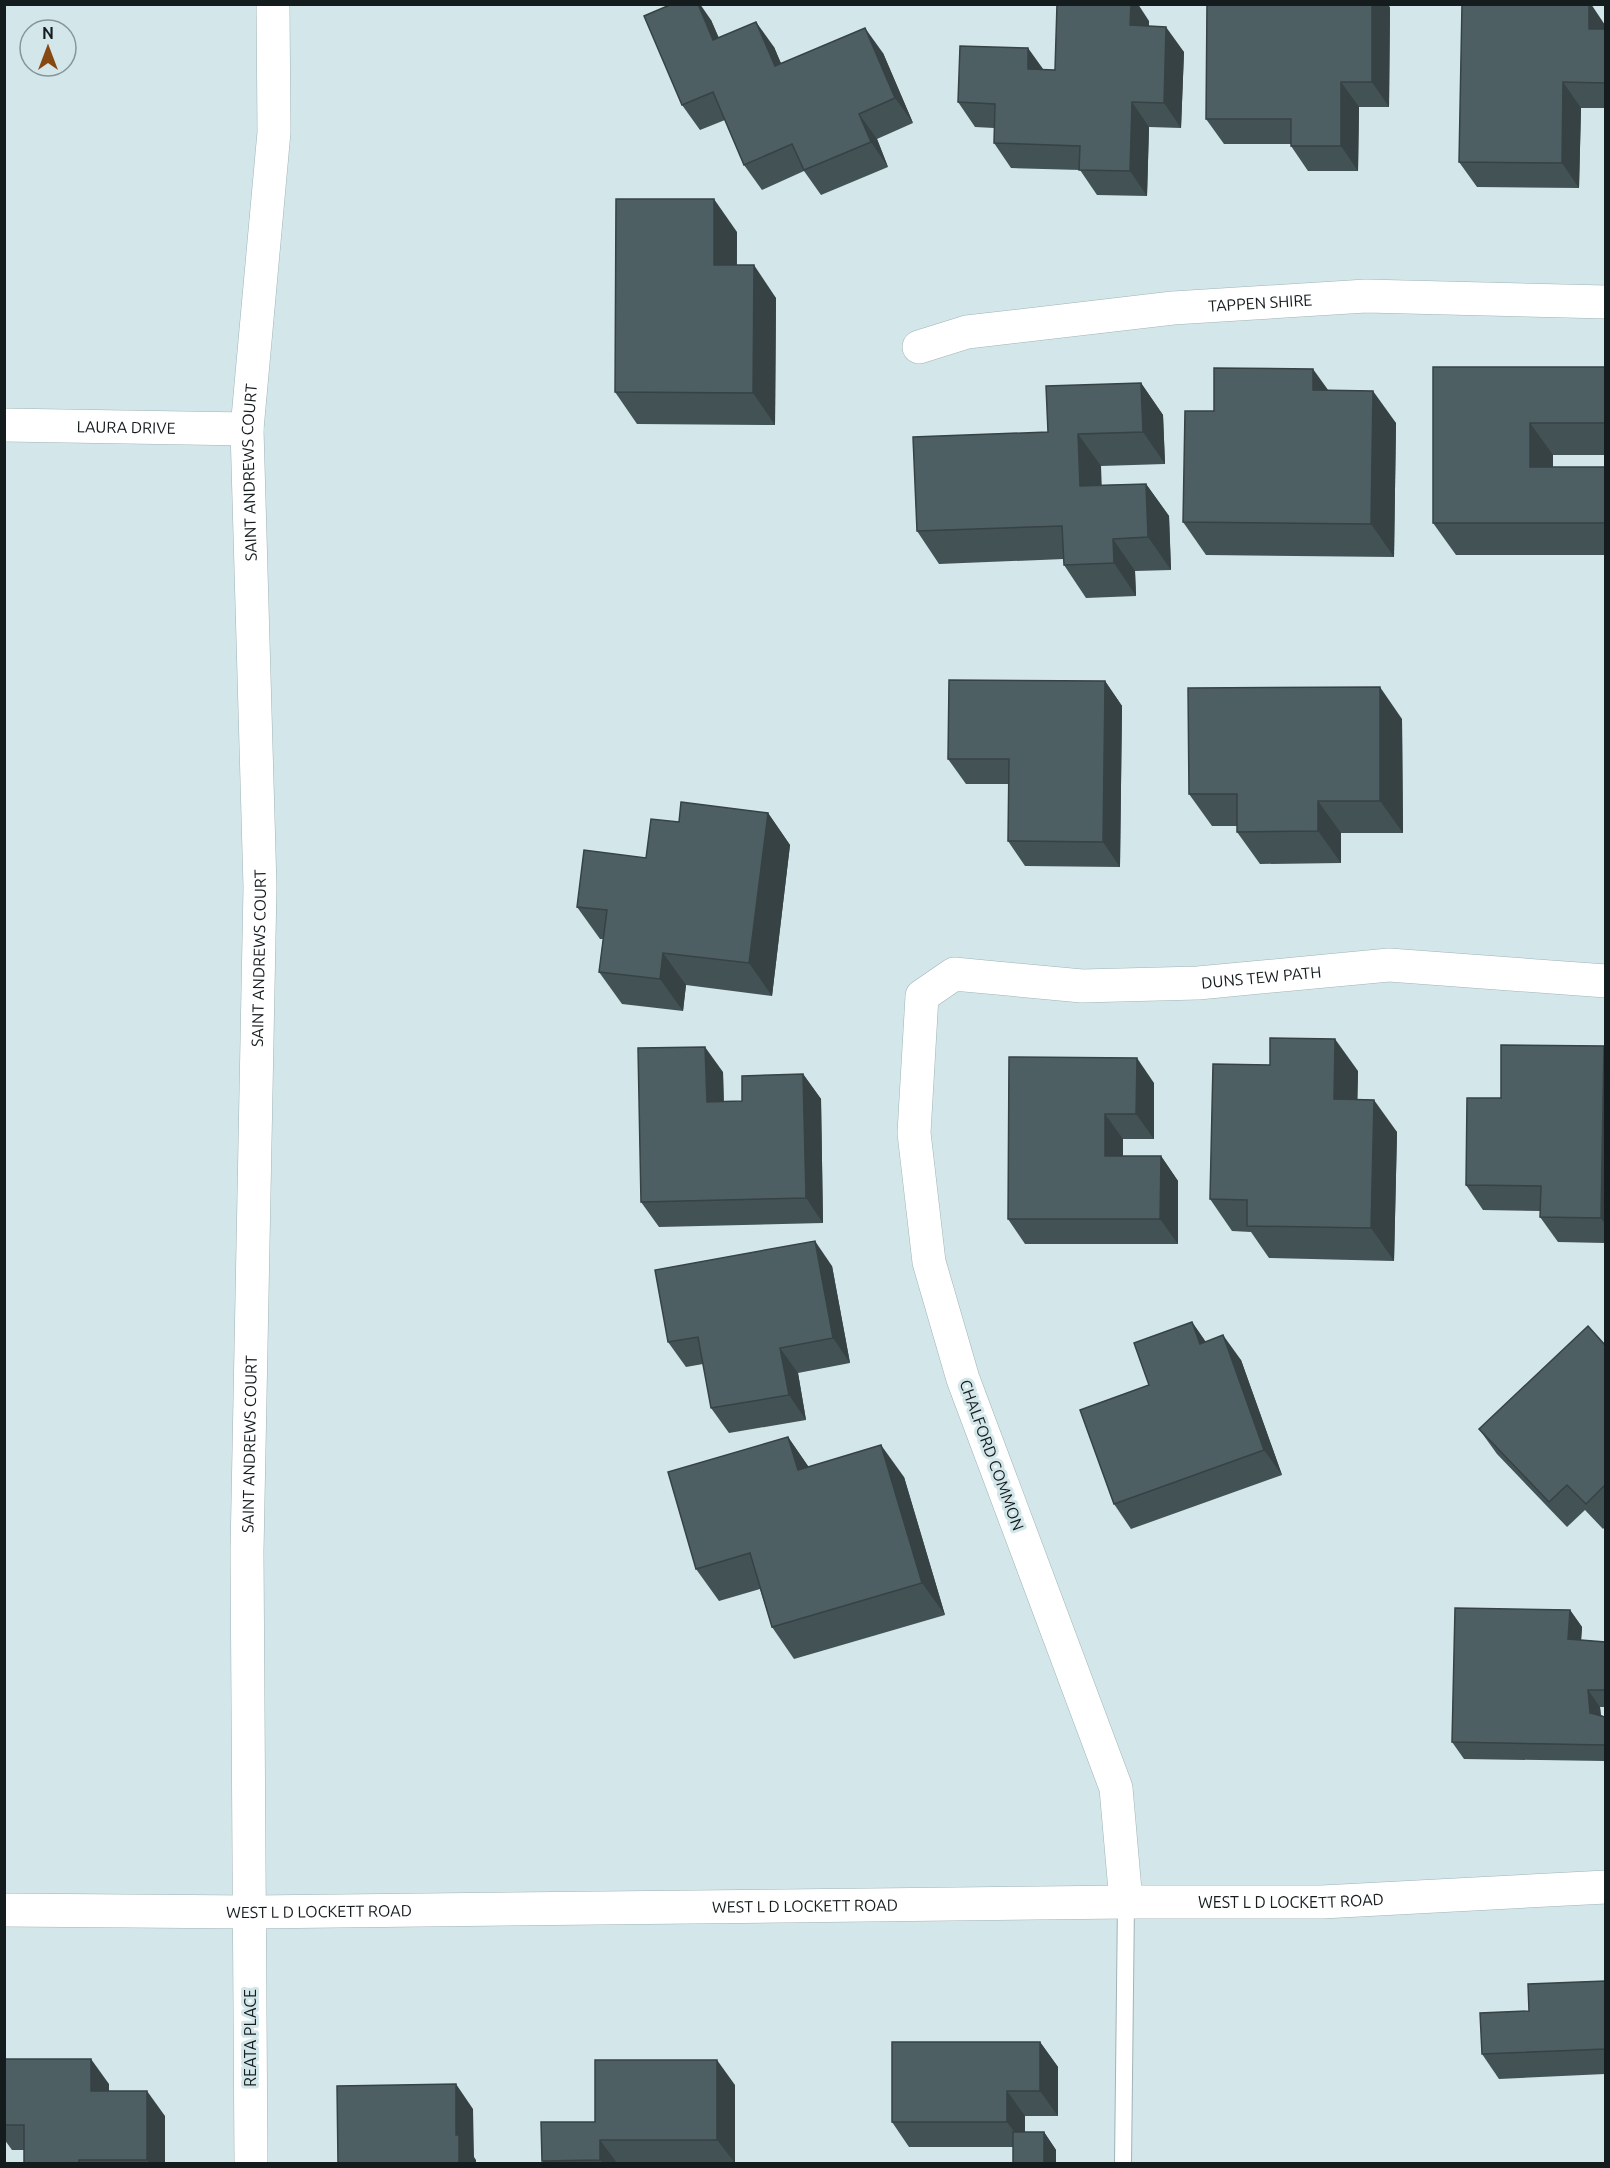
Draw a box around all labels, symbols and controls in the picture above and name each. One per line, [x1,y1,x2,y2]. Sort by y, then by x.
north arrow [18,18,78,78]
text: N [42,24,54,42]
street label: TAPPEN SHIRE [1208,290,1313,315]
street label: SAINT ANDREWS COURT [238,383,260,561]
street label: LAURA DRIVE [76,417,176,437]
street label: SAINT ANDREWS COURT [248,869,269,1047]
street label: DUNS TEW PATH [1200,962,1322,992]
street label: SAINT ANDREWS COURT [238,1355,260,1533]
street label: CHALFORD COMMON [956,1377,1028,1533]
street label: WEST L D LOCKETT ROAD [1198,1890,1384,1911]
street label: WEST L D LOCKETT ROAD [712,1896,898,1916]
street label: WEST L D LOCKETT ROAD [226,1901,412,1921]
street label: REATA PLACE [241,1989,259,2087]

